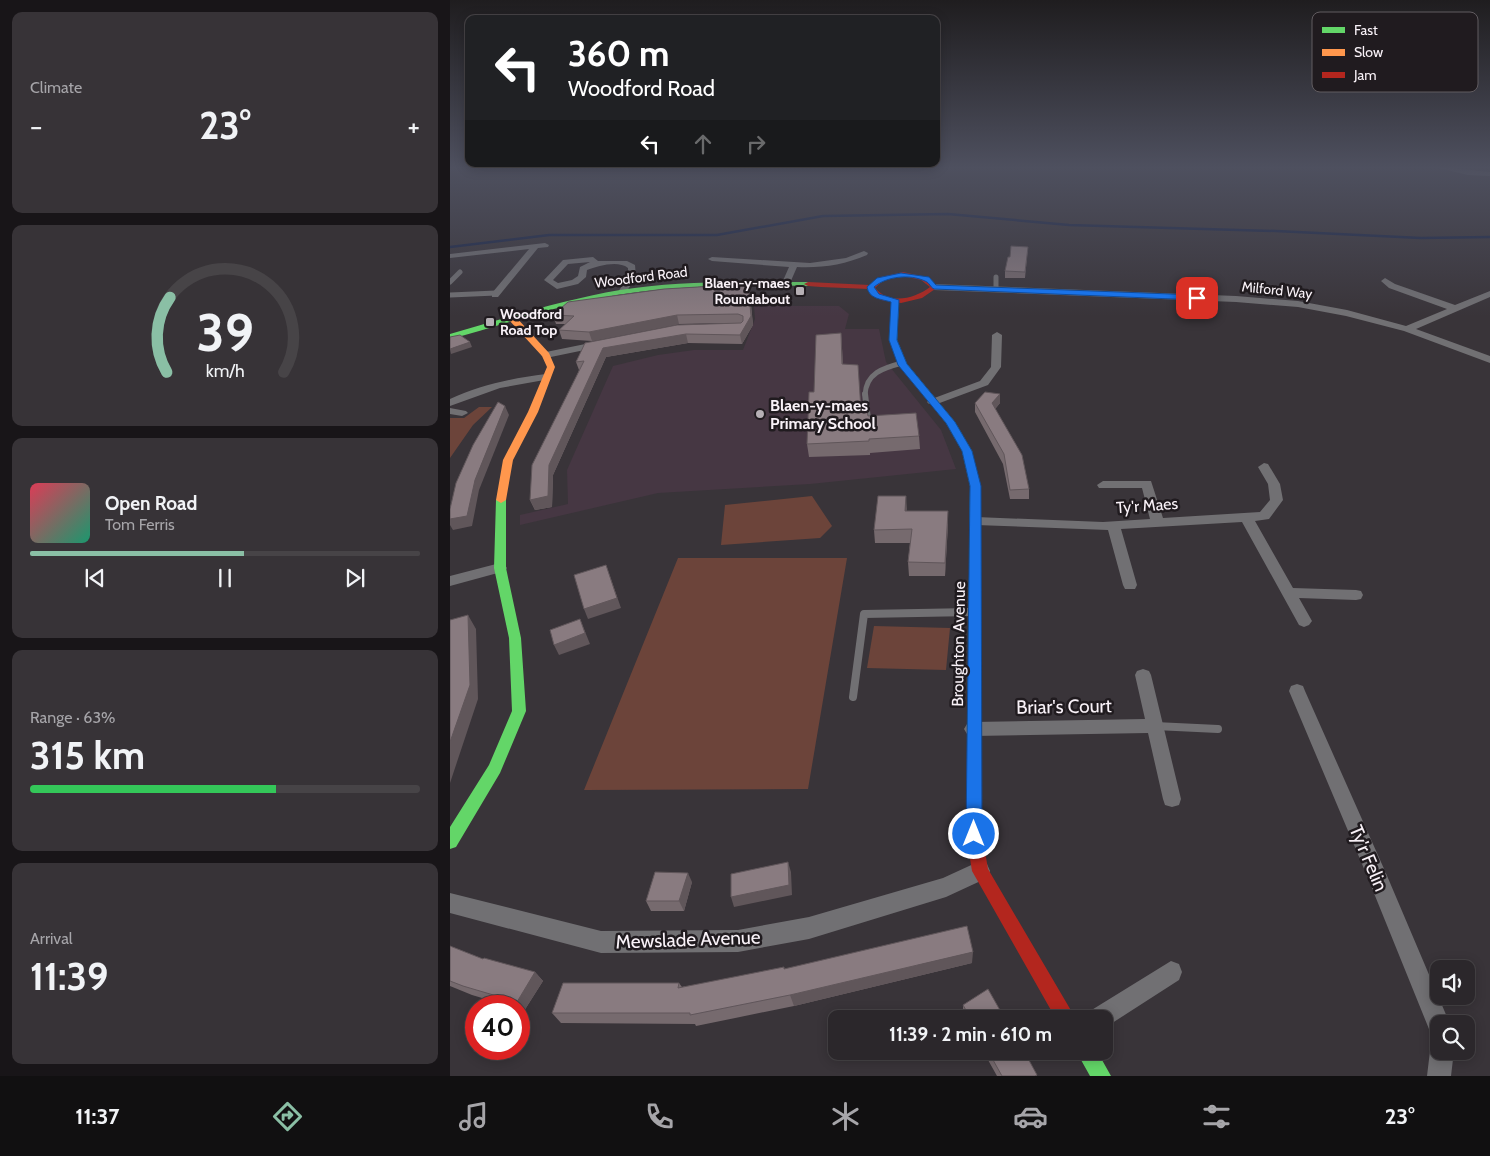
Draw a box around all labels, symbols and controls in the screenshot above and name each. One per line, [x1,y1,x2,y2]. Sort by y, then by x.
legend [1312,12,1478,92]
text: Fast [1354,21,1378,39]
text: 360 m [568,32,670,75]
icon: left [485,35,550,100]
text: Slow [1354,43,1383,61]
text: Jam [1353,66,1376,84]
text: Woodford Road [568,75,715,102]
text: Climate [30,78,82,97]
text: 23° [199,102,251,149]
text: − [30,109,42,143]
text: + [408,109,420,143]
icon: left [636,130,664,158]
icon: ahead [689,130,717,158]
icon: right [742,130,770,158]
street label: Woodford Road [593,262,689,292]
place label: Blaen-y-maes Roundabout [704,274,790,308]
pin [1176,277,1218,319]
street label: Milford Way [1241,277,1313,303]
icon: arrive [1183,284,1211,312]
marker: Blaen-y-maes Roundabout [794,285,806,297]
text: 39 [196,301,254,364]
place label: Woodford Road Top [500,305,562,339]
marker: Woodford Road Top [484,316,496,328]
text: km/h [205,360,245,381]
place label: Blaen-y-maes Primary School [770,396,876,433]
marker: Blaen-y-maes Primary School [754,408,766,420]
text: Open Road [105,492,197,515]
street label: Ty'r Maes [1115,494,1179,517]
text: Tom Ferris [105,515,175,534]
icon: previous [81,564,109,592]
icon: pause [211,564,239,592]
icon: next [341,564,369,592]
street label: Broughton Avenue [948,581,969,707]
street label: Briar's Court [1016,694,1113,719]
text: Range · 63% [30,708,116,727]
text: 315 km [30,732,145,779]
position arrow [947,807,999,859]
street label: Ty'r Felin [1344,822,1393,895]
street label: Mewslade Avenue [615,925,761,954]
text: Arrival [30,929,73,948]
text: 11:39 [30,953,108,1000]
map controls [1430,960,1475,1060]
button: sound [1430,960,1475,1005]
speed limit sign: 40 [465,995,530,1060]
button: search [1430,1015,1475,1060]
text: 11:39 · 2 min · 610 m [889,1023,1052,1046]
icon: directions [270,1099,305,1134]
icon: music [456,1099,491,1134]
icon: phone [642,1099,677,1134]
icon: climate [828,1099,863,1134]
icon: car [1013,1099,1048,1134]
icon: filters [1199,1099,1234,1134]
text: 11:37 [75,1103,120,1130]
text: 23° [1385,1103,1415,1130]

